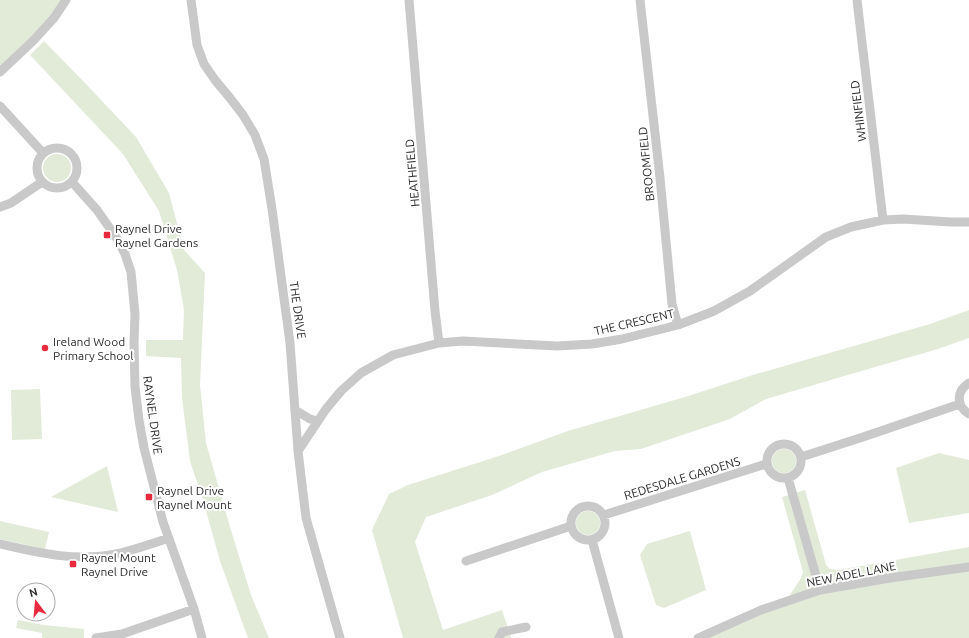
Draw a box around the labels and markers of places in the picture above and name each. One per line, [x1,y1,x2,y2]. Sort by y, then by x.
place label: Raynel Drive Raynel Gardens [115,222,198,249]
marker: Raynel Drive Raynel Gardens [102,230,112,240]
place label: Ireland Wood Primary School [53,335,133,362]
marker: Ireland Wood Primary School [40,343,50,353]
place label: Raynel Drive Raynel Mount [157,484,232,511]
marker: Raynel Drive Raynel Mount [144,492,154,502]
place label: Raynel Mount Raynel Drive [81,551,156,578]
marker: Raynel Mount Raynel Drive [68,559,78,569]

